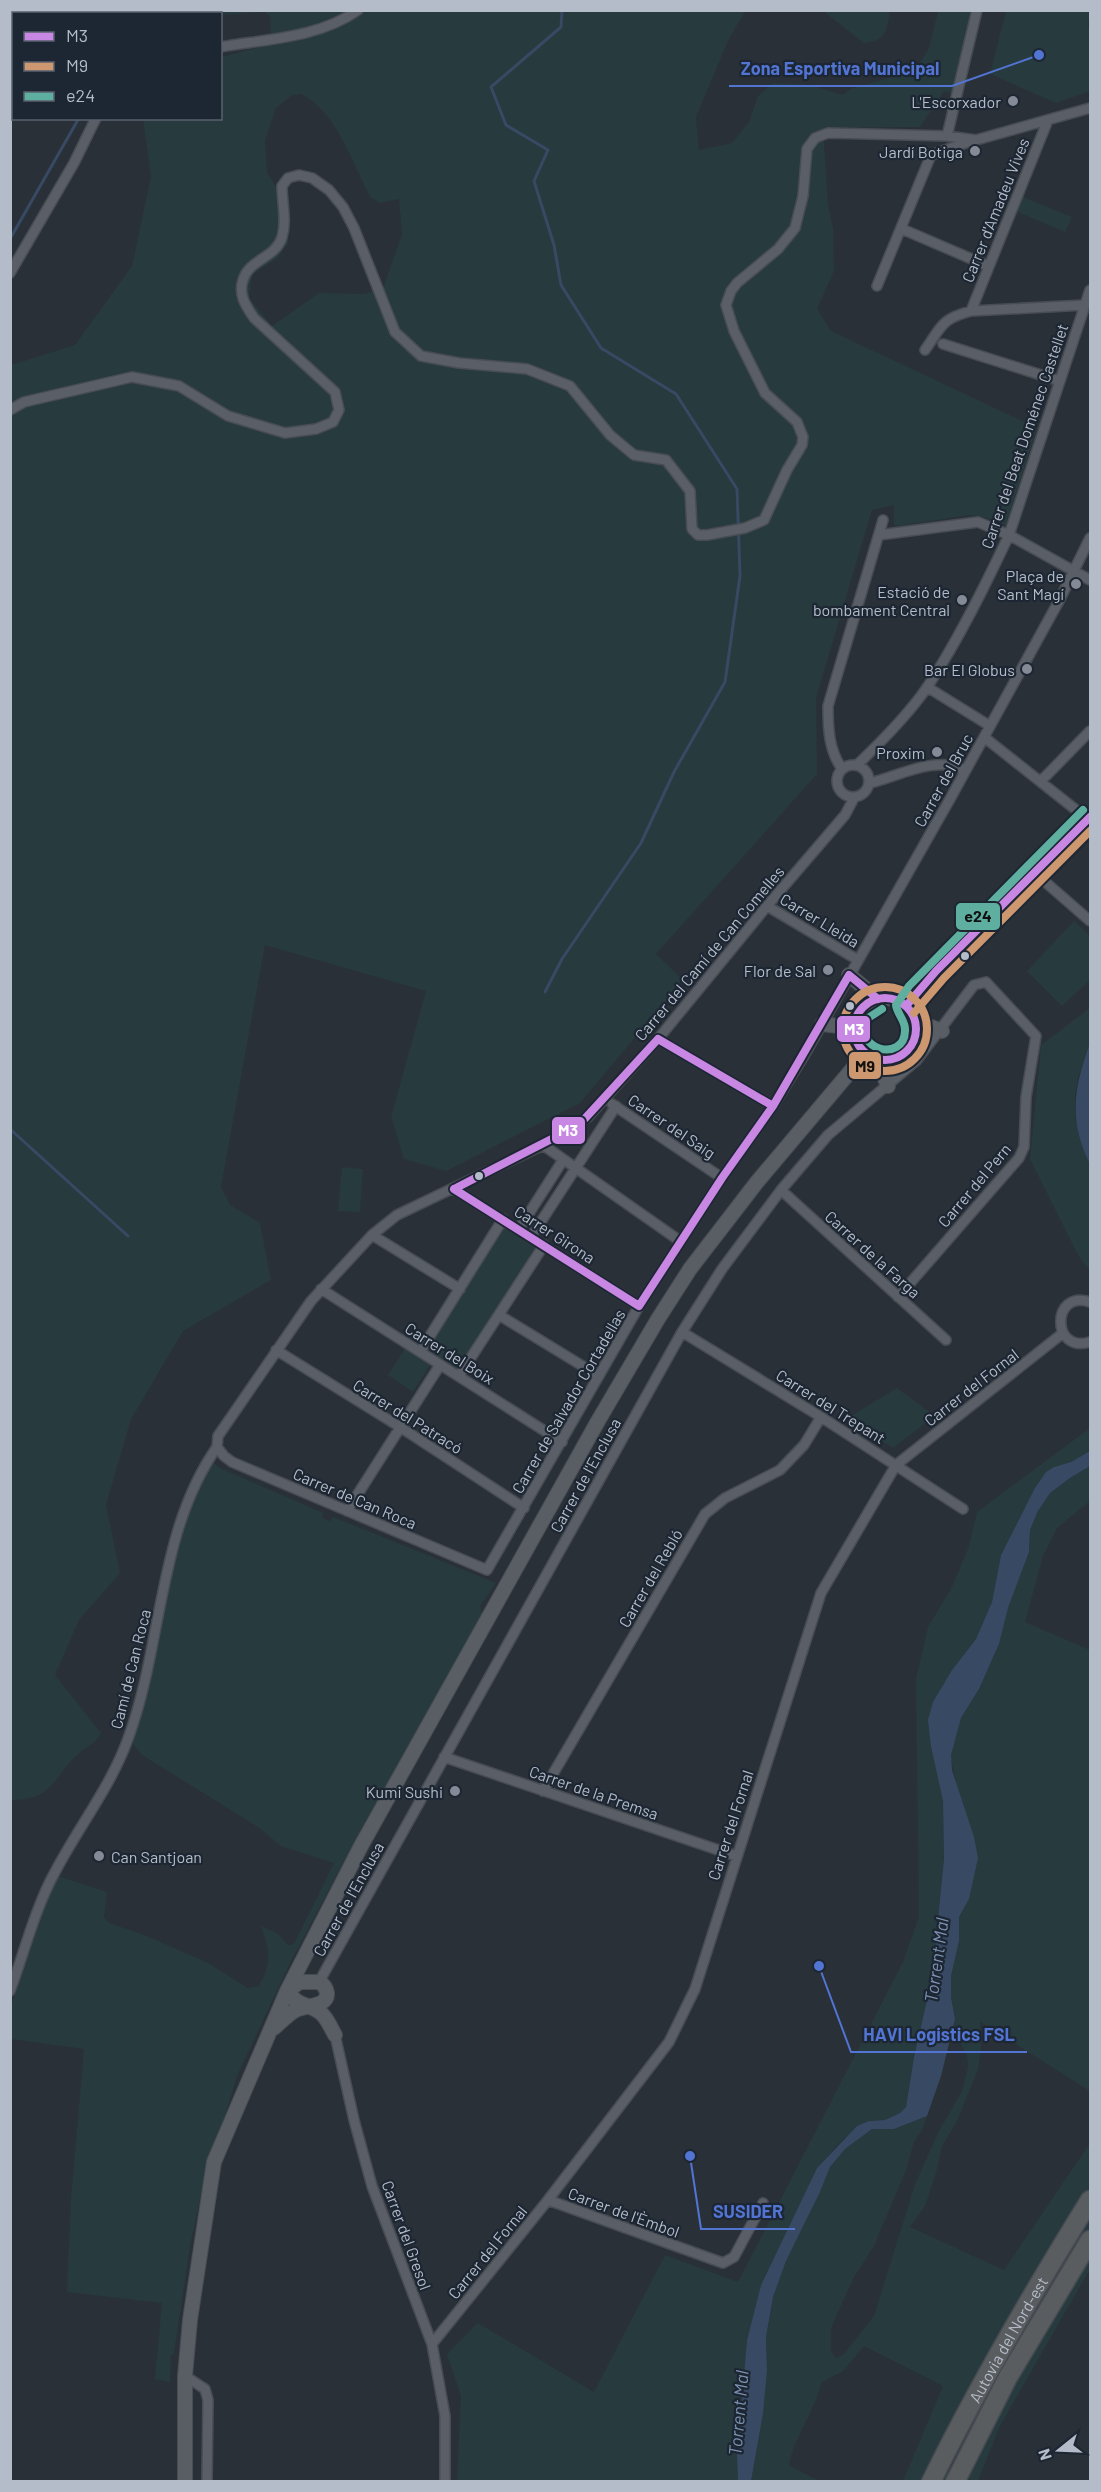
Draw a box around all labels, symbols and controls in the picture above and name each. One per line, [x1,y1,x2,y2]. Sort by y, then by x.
legend [12,12,222,120]
text: M3 [66,24,88,46]
callout: Zona Esportiva Municipal [729,50,952,86]
text: M9 [66,54,88,76]
text: Zona Esportiva Municipal [741,57,939,79]
text: e24 [66,84,95,106]
place label: L'Escorxador [911,92,1001,111]
marker: L'Escorxador [1006,94,1020,108]
street label: Carrer d'Amadeu Vives [957,135,1033,285]
place label: Jardí Botiga [879,142,963,161]
marker: Jardí Botiga [968,144,982,158]
street label: Carrer del Beat Doménec Castellet [976,321,1072,551]
place label: Plaça de Sant Magí [997,566,1065,603]
marker: Plaça de Sant Magí [1069,577,1083,591]
place label: Estació de bombament Central [813,582,950,619]
marker: Estació de bombament Central [955,593,969,607]
place label: Bar El Globus [924,660,1015,679]
marker: Bar El Globus [1020,662,1034,676]
street label: Carrer del Bruc [910,730,976,830]
place label: Proxim [876,743,925,762]
marker: Proxim [930,745,944,759]
street label: Carrer del Camí de Can Comelles [630,862,788,1044]
street label: Carrer Lleida [777,889,863,951]
line badge: e24 [955,902,1001,931]
text: e24 [964,906,992,925]
unlabelled marker [959,950,971,962]
place label: Flor de Sal [744,961,816,980]
marker: Flor de Sal [821,963,835,977]
unlabelled marker [844,1000,856,1012]
line badge: M3 [836,1015,871,1043]
text: M3 [844,1019,864,1038]
line badge: M9 [848,1051,882,1080]
text: M9 [855,1056,875,1075]
street label: Carrer del Saig [625,1090,719,1162]
line badge: M3 [551,1116,586,1145]
text: M3 [558,1120,578,1139]
street label: Carrer del Pern [934,1139,1014,1231]
unlabelled marker [473,1170,485,1182]
street label: Carrer Girona [511,1201,599,1267]
street label: Carrer de la Farga [821,1206,925,1302]
street label: Carrer de Salvador Cortadellas [507,1306,629,1496]
street label: Carrer del Boix [402,1318,498,1388]
street label: Carrer del Fornal [920,1344,1022,1430]
street label: Carrer del Trepant [773,1365,889,1447]
street label: Carrer del Patracó [350,1375,466,1457]
street label: Carrer de l'Enclusa [546,1415,624,1535]
street label: Carrer de Can Roca [291,1463,419,1533]
street label: Carrer del Rebló [614,1525,686,1631]
street label: Camí de Can Roca [106,1607,154,1731]
street label: Carrer de la Premsa [527,1761,661,1823]
street label: Carrer del Fornal [703,1768,757,1882]
place label: Kumi Sushi [366,1782,443,1801]
marker: Kumi Sushi [448,1784,462,1798]
street label: Carrer de l'Enclusa [309,1839,387,1959]
place label: Can Santjoan [111,1847,202,1866]
marker: Can Santjoan [92,1849,106,1863]
water label: Torrent Mal [919,1916,953,2004]
callout: HAVI Logistics FSL [851,2016,1027,2052]
text: HAVI Logistics FSL [863,2023,1015,2045]
street label: Carrer del Gresol [378,2178,436,2292]
street label: Carrer de l'Èmbol [566,2183,682,2241]
callout: SUSIDER [701,2193,795,2229]
text: SUSIDER [713,2200,783,2222]
street label: Carrer del Fornal [444,2202,530,2302]
street label: Autovia del Nord-est [964,2273,1051,2405]
water label: Torrent Mal [723,2369,753,2457]
north arrow [1029,2420,1089,2480]
text: N [1034,2447,1055,2463]

